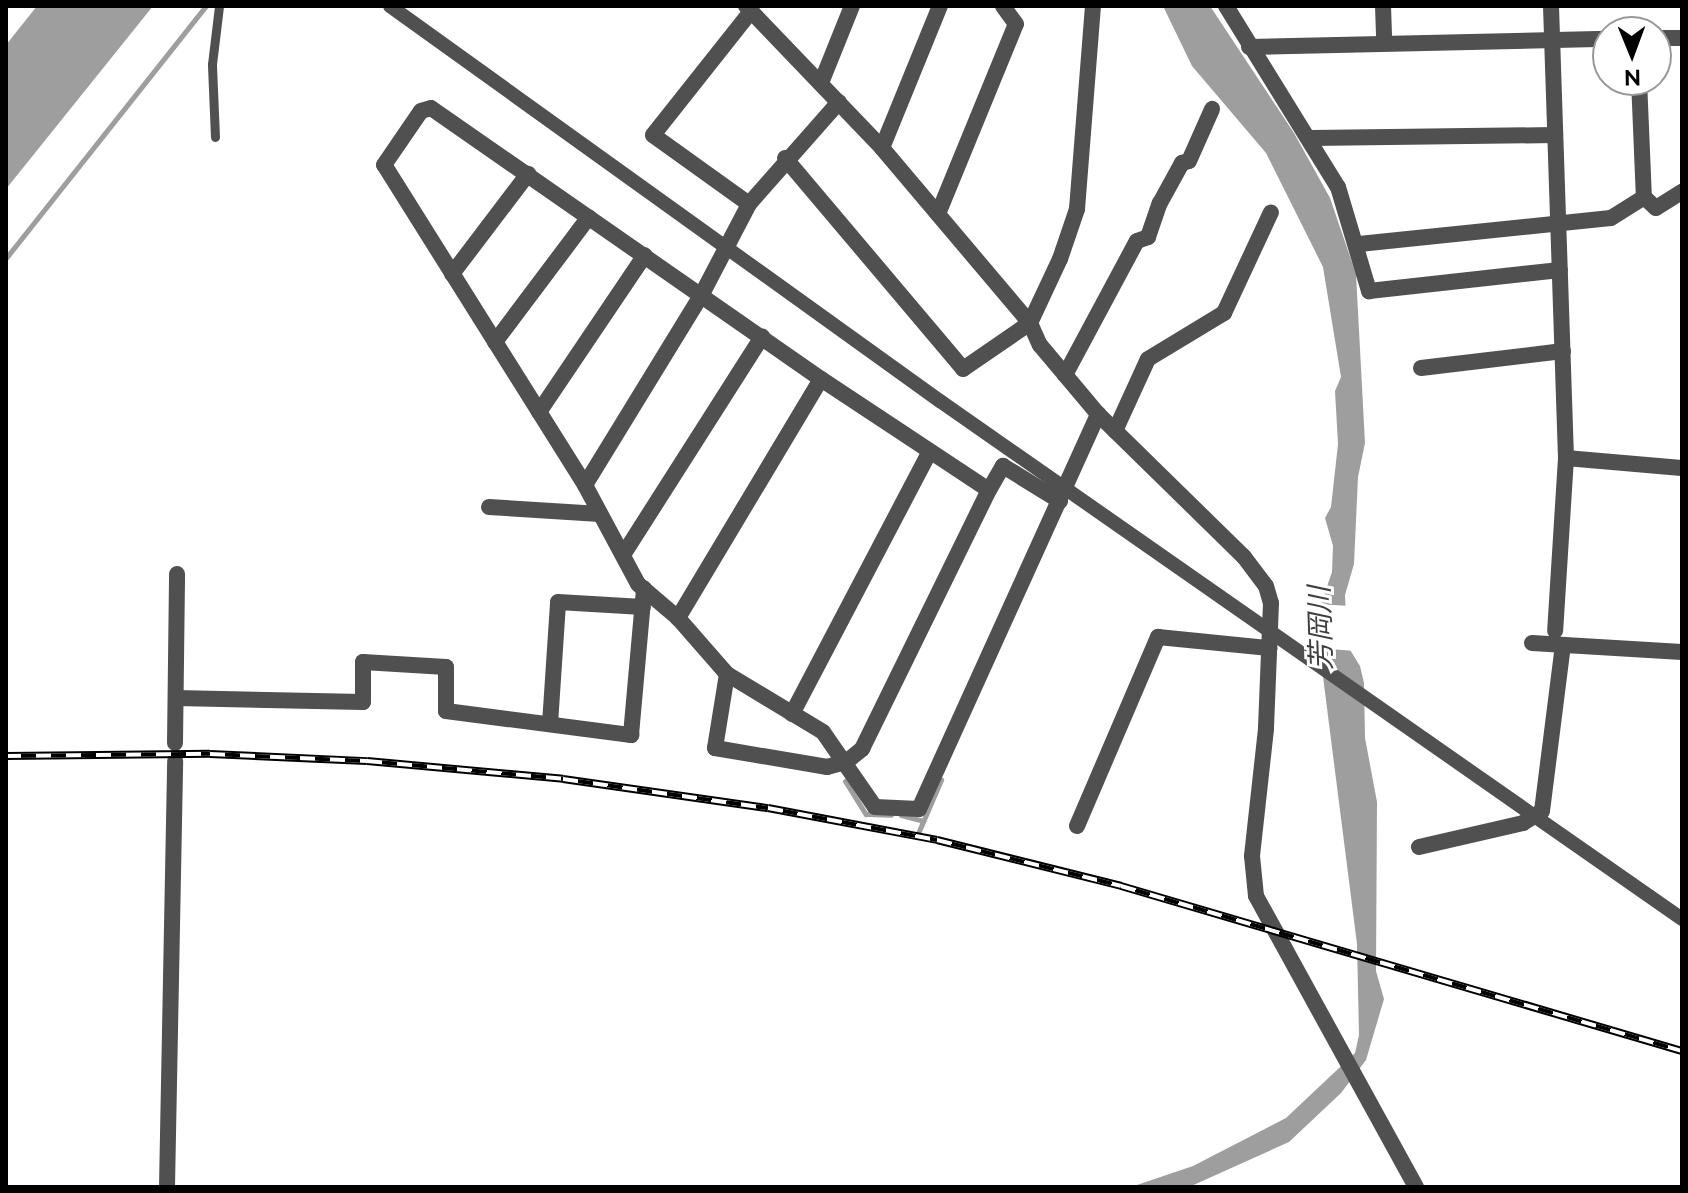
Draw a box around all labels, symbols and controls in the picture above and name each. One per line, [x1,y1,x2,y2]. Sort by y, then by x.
north arrow [1592,16,1672,96]
text: N [1624,65,1641,91]
water label: 芳岡川 [1303,585,1339,671]

